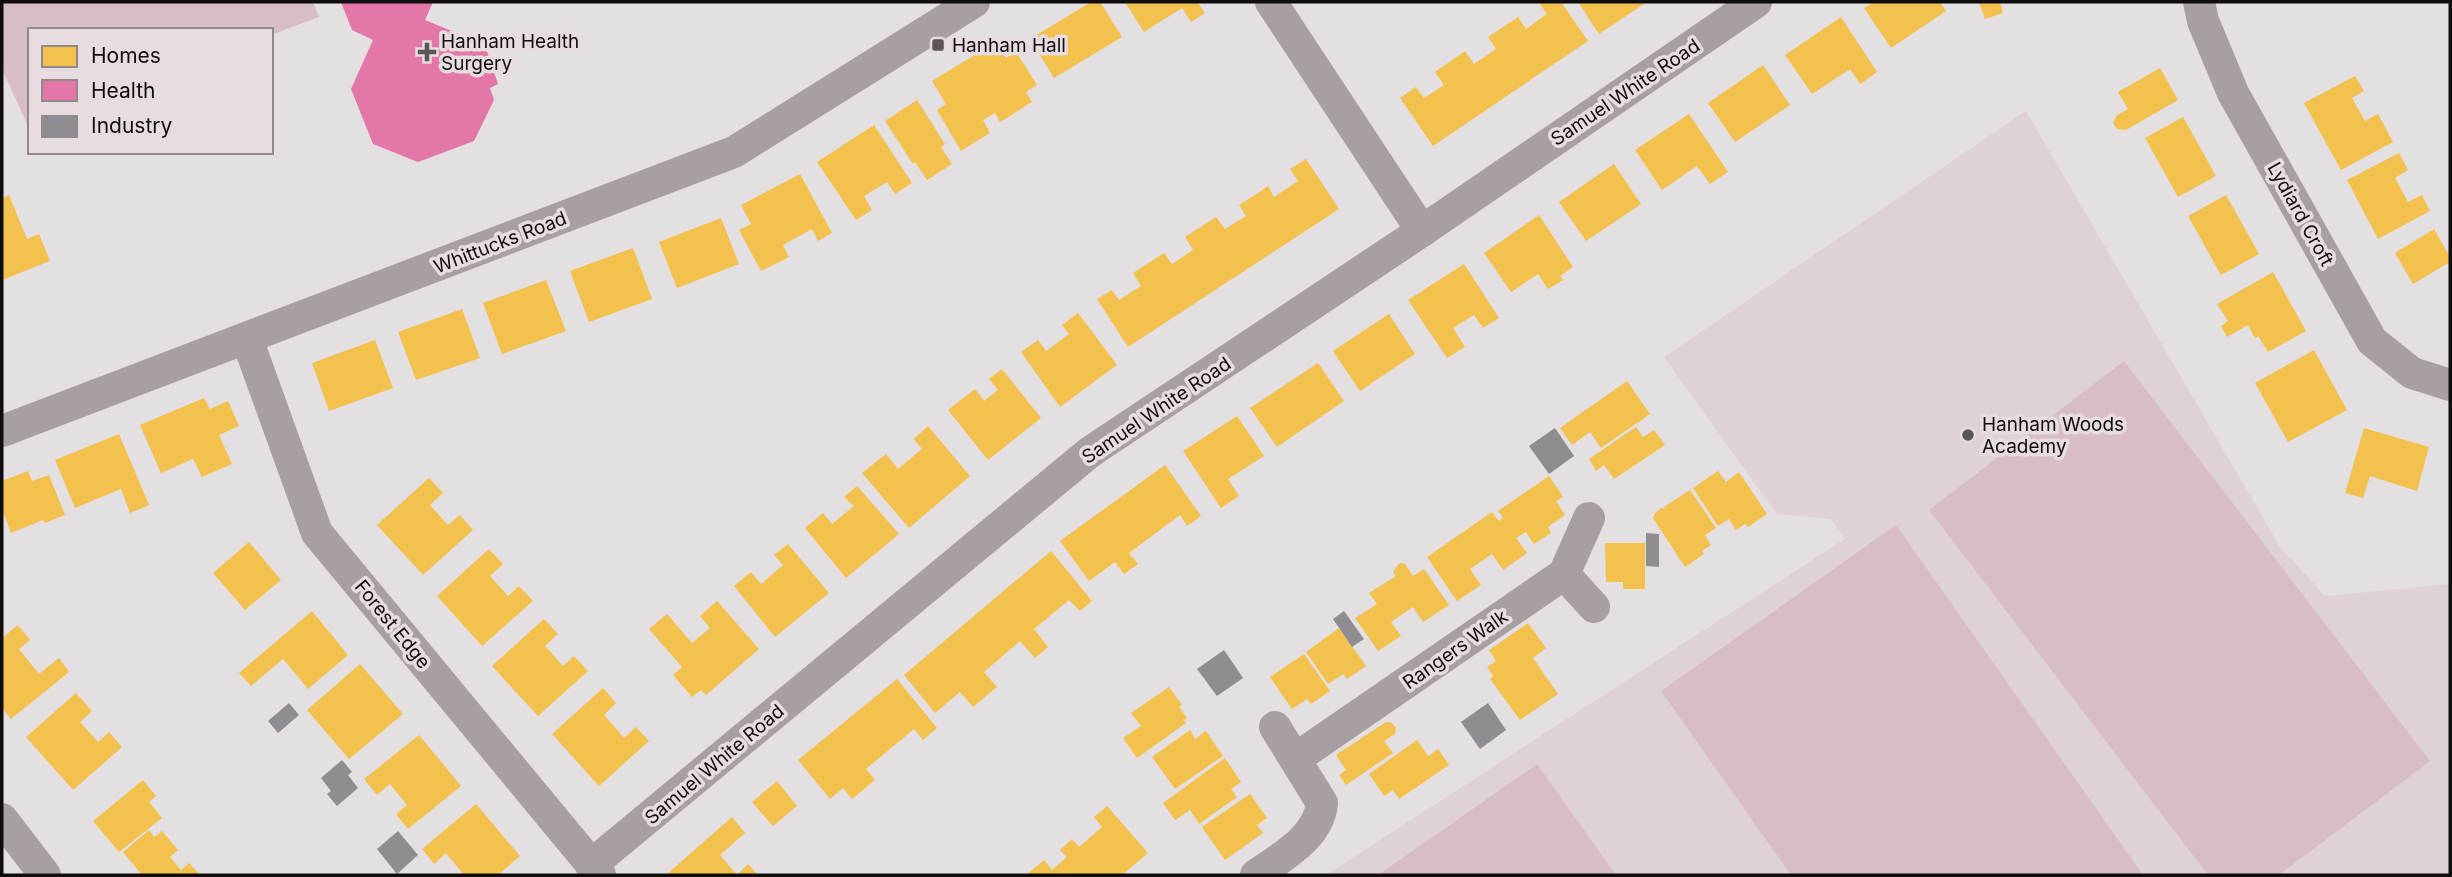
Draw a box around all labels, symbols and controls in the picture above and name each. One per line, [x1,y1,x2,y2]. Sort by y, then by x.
legend [28,28,273,154]
place label: Hanham Health Surgery [441,30,579,75]
place label: Hanham Hall [952,34,1066,57]
street label: Samuel White Road [1546,34,1704,151]
marker: Hanham Hall [930,37,946,53]
text: Homes [91,43,161,68]
marker: Hanham Health Surgery [419,44,435,60]
text: Health [91,78,156,103]
text: Industry [91,113,173,138]
street label: Lydiard Croft [2263,158,2339,270]
street label: Whittucks Road [431,207,570,278]
street label: Samuel White Road [1077,352,1235,469]
place label: Hanham Woods Academy [1982,413,2124,458]
marker: Hanham Woods Academy [1960,427,1976,443]
street label: Forest Edge [350,575,435,673]
street label: Rangers Walk [1398,604,1513,694]
street label: Samuel White Road [640,699,789,829]

